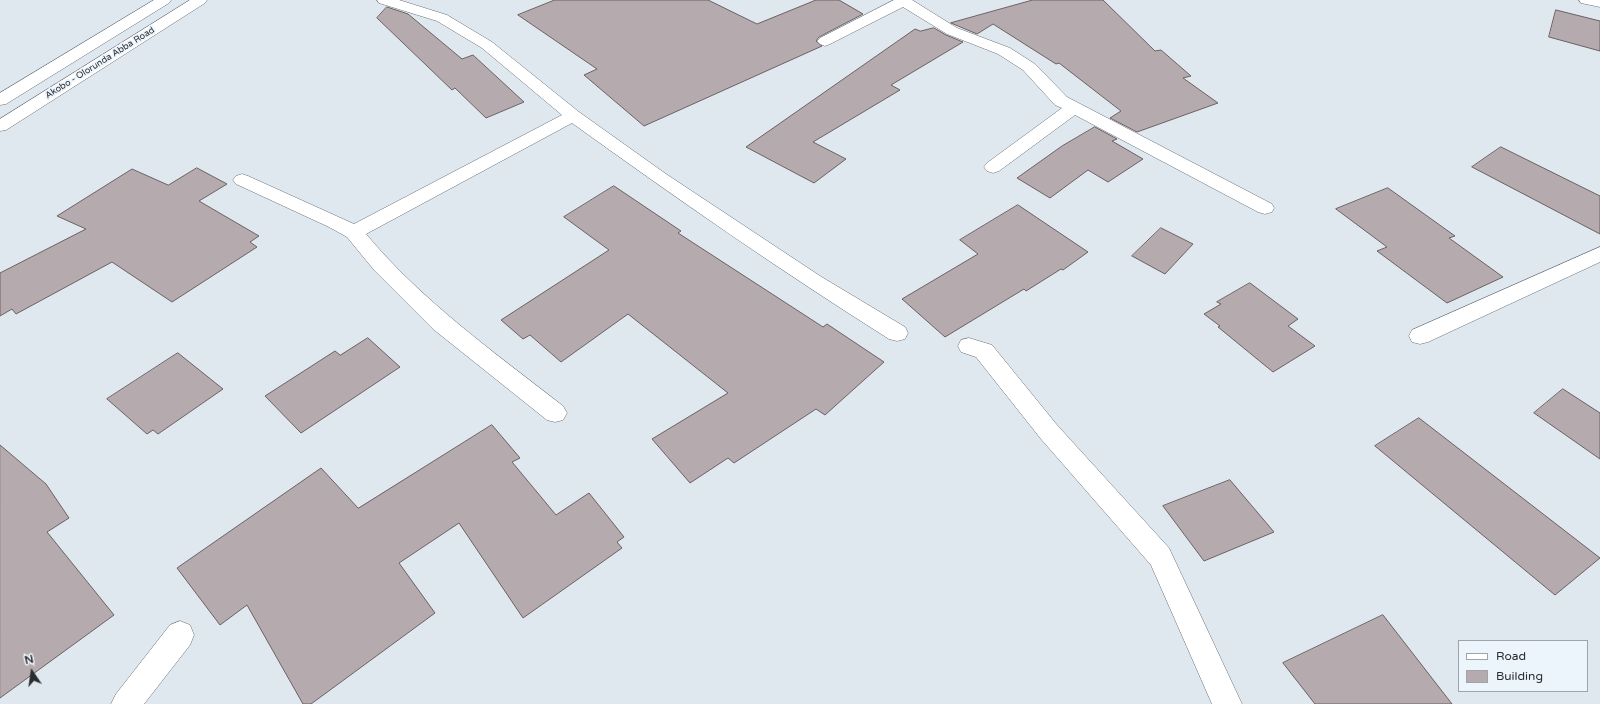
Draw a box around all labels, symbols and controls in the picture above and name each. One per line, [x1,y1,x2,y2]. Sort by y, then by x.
street label: Akobo - Olorunda Abba Road [43,25,157,101]
legend [1458,640,1588,692]
text: Road [1496,649,1526,663]
north arrow [12,652,52,692]
text: N [23,652,35,667]
text: Building [1496,669,1543,683]

